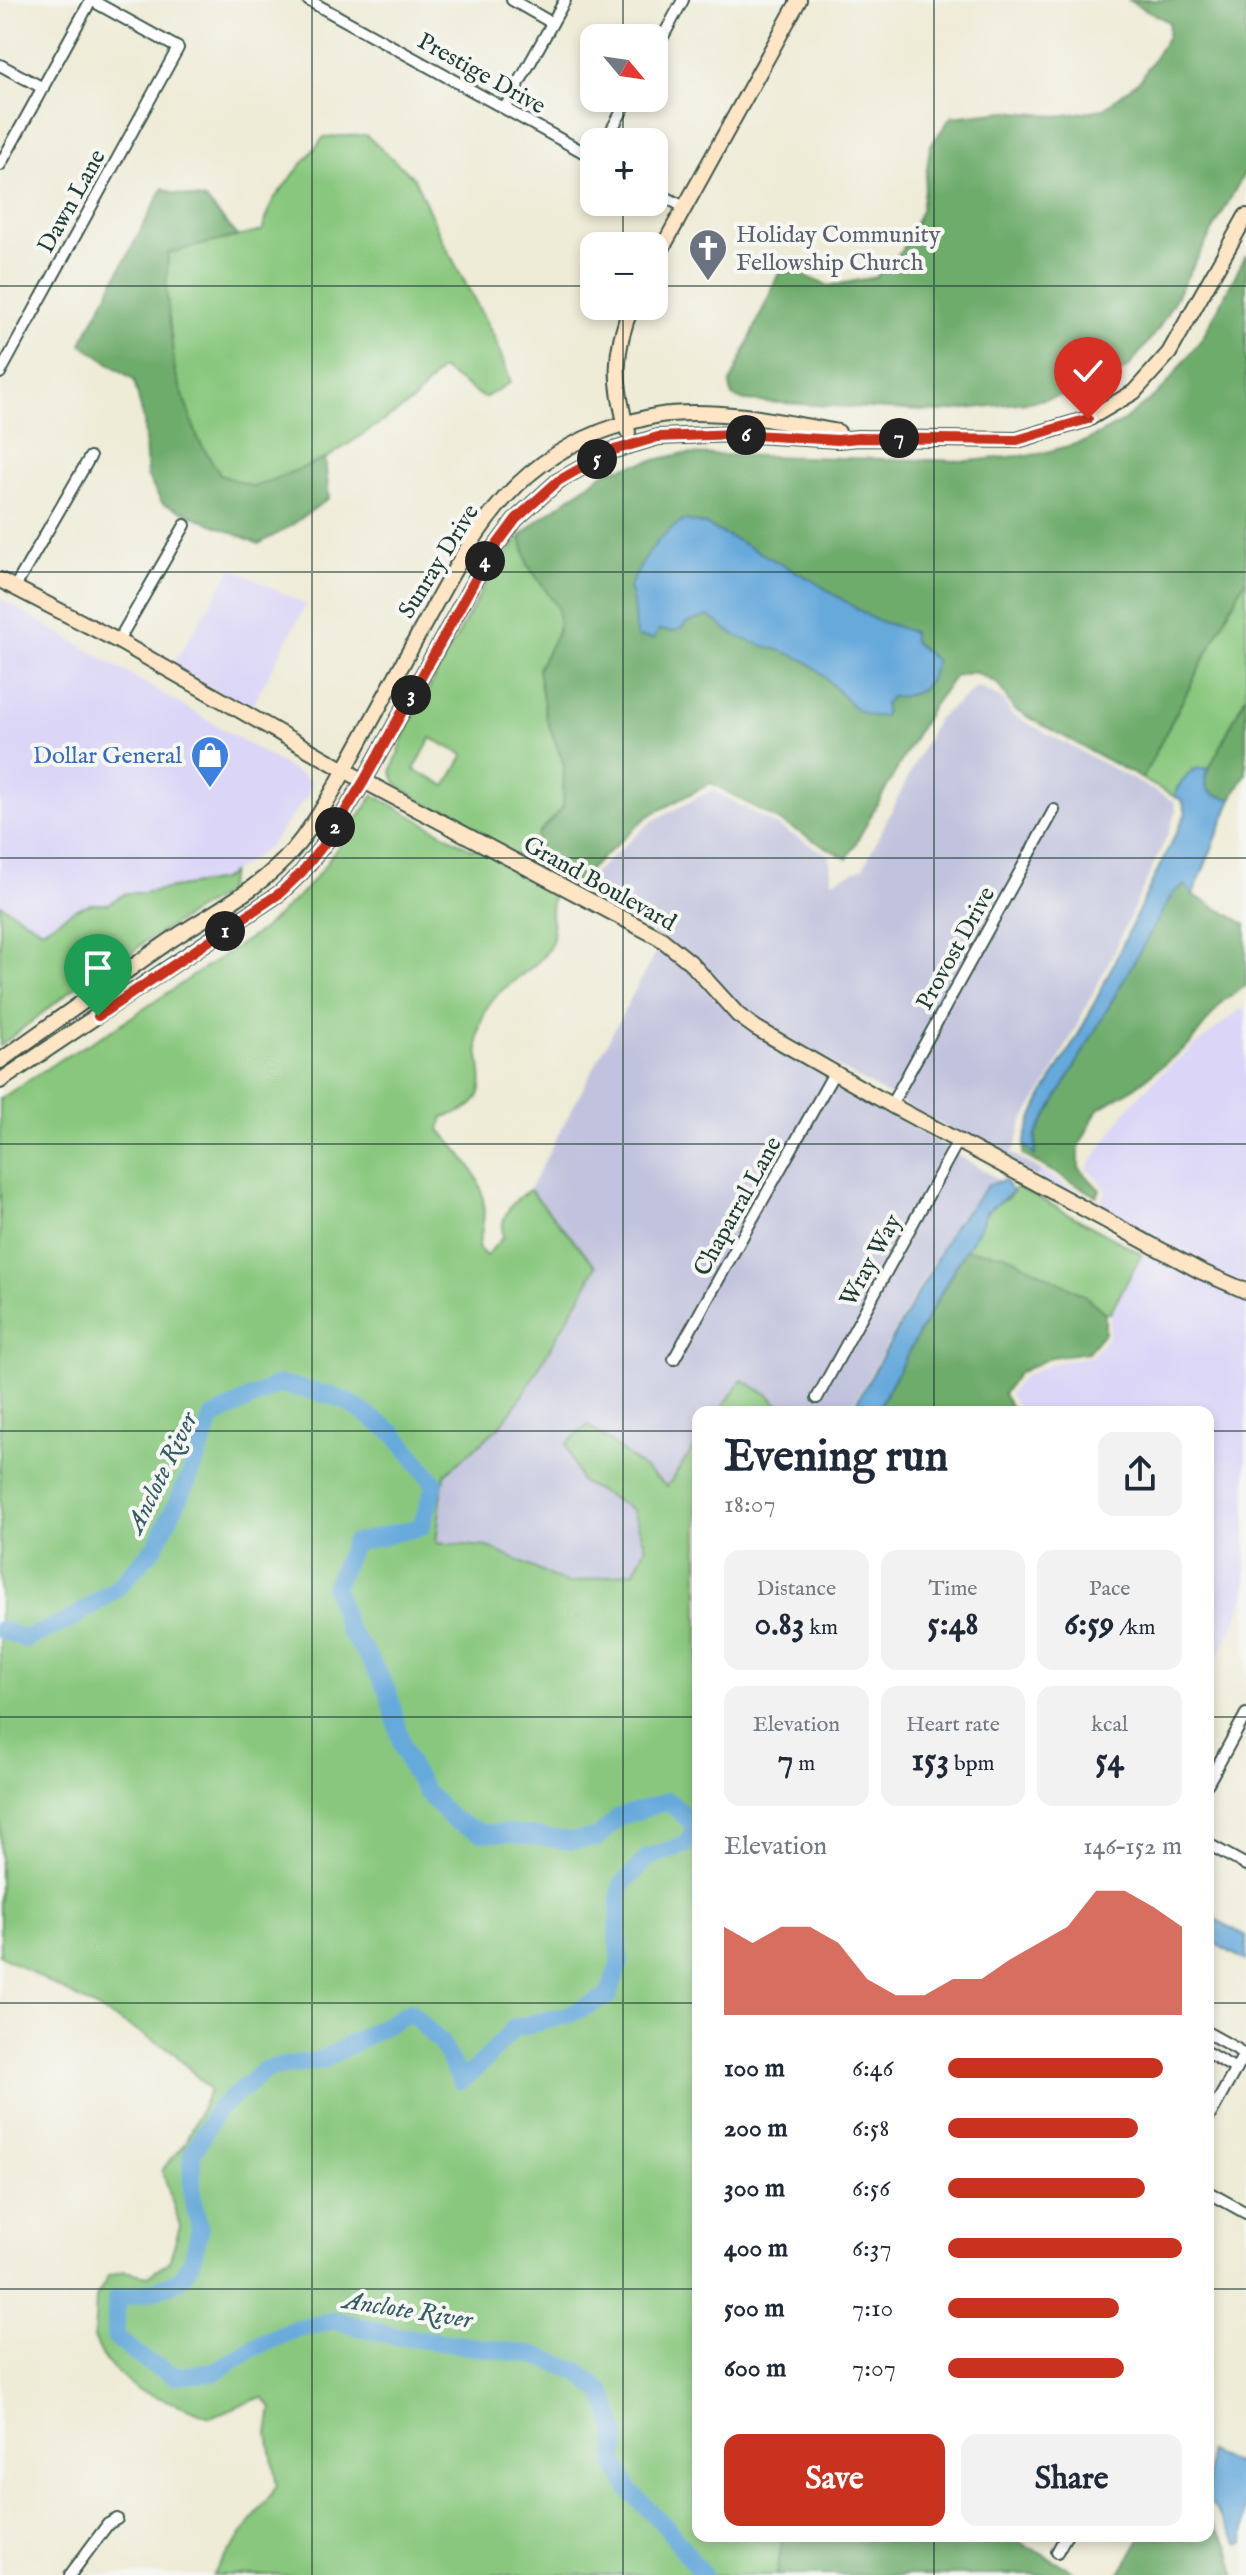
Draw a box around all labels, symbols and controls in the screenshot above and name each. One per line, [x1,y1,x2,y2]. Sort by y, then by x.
north arrow [580,24,668,112]
map controls [580,24,668,320]
street label: Prestige Drive [412,26,551,122]
button: + [580,128,668,216]
street label: Dawn Lane [31,144,114,259]
place label: Holiday Community Fellowship Church [736,220,941,279]
church icon: Holiday Community Fellowship Church [687,227,729,282]
button: − [580,232,668,320]
pin [1054,337,1122,419]
icon: check [1066,349,1110,393]
pin: 6 [726,415,766,455]
pin: 7 [879,418,919,458]
text: 6 [741,421,751,449]
text: 7 [894,424,904,452]
pin: 5 [577,439,617,479]
text: 5 [593,445,601,473]
street label: Sunray Drive [392,499,487,625]
pin: 4 [465,541,505,581]
text: 4 [480,547,490,575]
pin: 3 [391,675,431,715]
text: 3 [407,681,415,709]
shop icon: Dollar General [189,734,231,789]
place label: Dollar General [33,741,182,772]
pin: 2 [315,807,355,847]
text: 2 [330,813,340,841]
street label: Grand Boulevard [517,829,681,939]
street label: Provost Drive [910,881,1003,1016]
pin: 1 [205,911,245,951]
text: 1 [221,917,229,945]
pin [64,934,132,1016]
icon: arrive [76,946,120,990]
street label: Chaparral Lane [687,1132,789,1282]
street label: Wray Way [833,1209,909,1312]
water label: Anclote River [118,1406,206,1541]
text: Evening run [724,1430,948,1486]
button: share [1098,1432,1182,1516]
text: 18:07 [724,1488,776,1521]
text: Distance [757,1575,836,1603]
text: Time [929,1575,977,1603]
text: Pace [1089,1575,1130,1603]
text: 0.83 [755,1603,805,1646]
text: 5:48 [927,1603,979,1646]
text: 6:59 [1064,1603,1114,1646]
text: km [805,1614,838,1642]
text: /km [1114,1614,1155,1642]
text: Elevation [753,1711,840,1739]
text: Heart rate [906,1711,1000,1739]
text: kcal [1091,1711,1128,1739]
text: 7 [777,1739,793,1782]
text: 153 [911,1739,949,1782]
text: 54 [1095,1739,1124,1782]
text: m [793,1750,815,1778]
text: bpm [949,1750,995,1778]
text: Elevation [724,1830,827,1863]
text: 146–152 m [1083,1830,1182,1863]
text: 100 m [724,2052,785,2085]
text: 6:46 [852,2052,894,2085]
text: 200 m [724,2112,788,2145]
text: 6:58 [852,2112,889,2145]
text: 300 m [724,2172,785,2205]
text: 6:56 [852,2172,890,2205]
text: 400 m [724,2232,788,2265]
text: 6:37 [852,2232,892,2265]
water label: Anclote River [338,2284,476,2337]
text: 500 m [724,2292,785,2325]
text: 7:10 [852,2292,893,2325]
text: 600 m [724,2352,786,2385]
text: 7:07 [852,2352,896,2385]
button: Save [724,2434,945,2526]
button: Share [961,2434,1182,2526]

